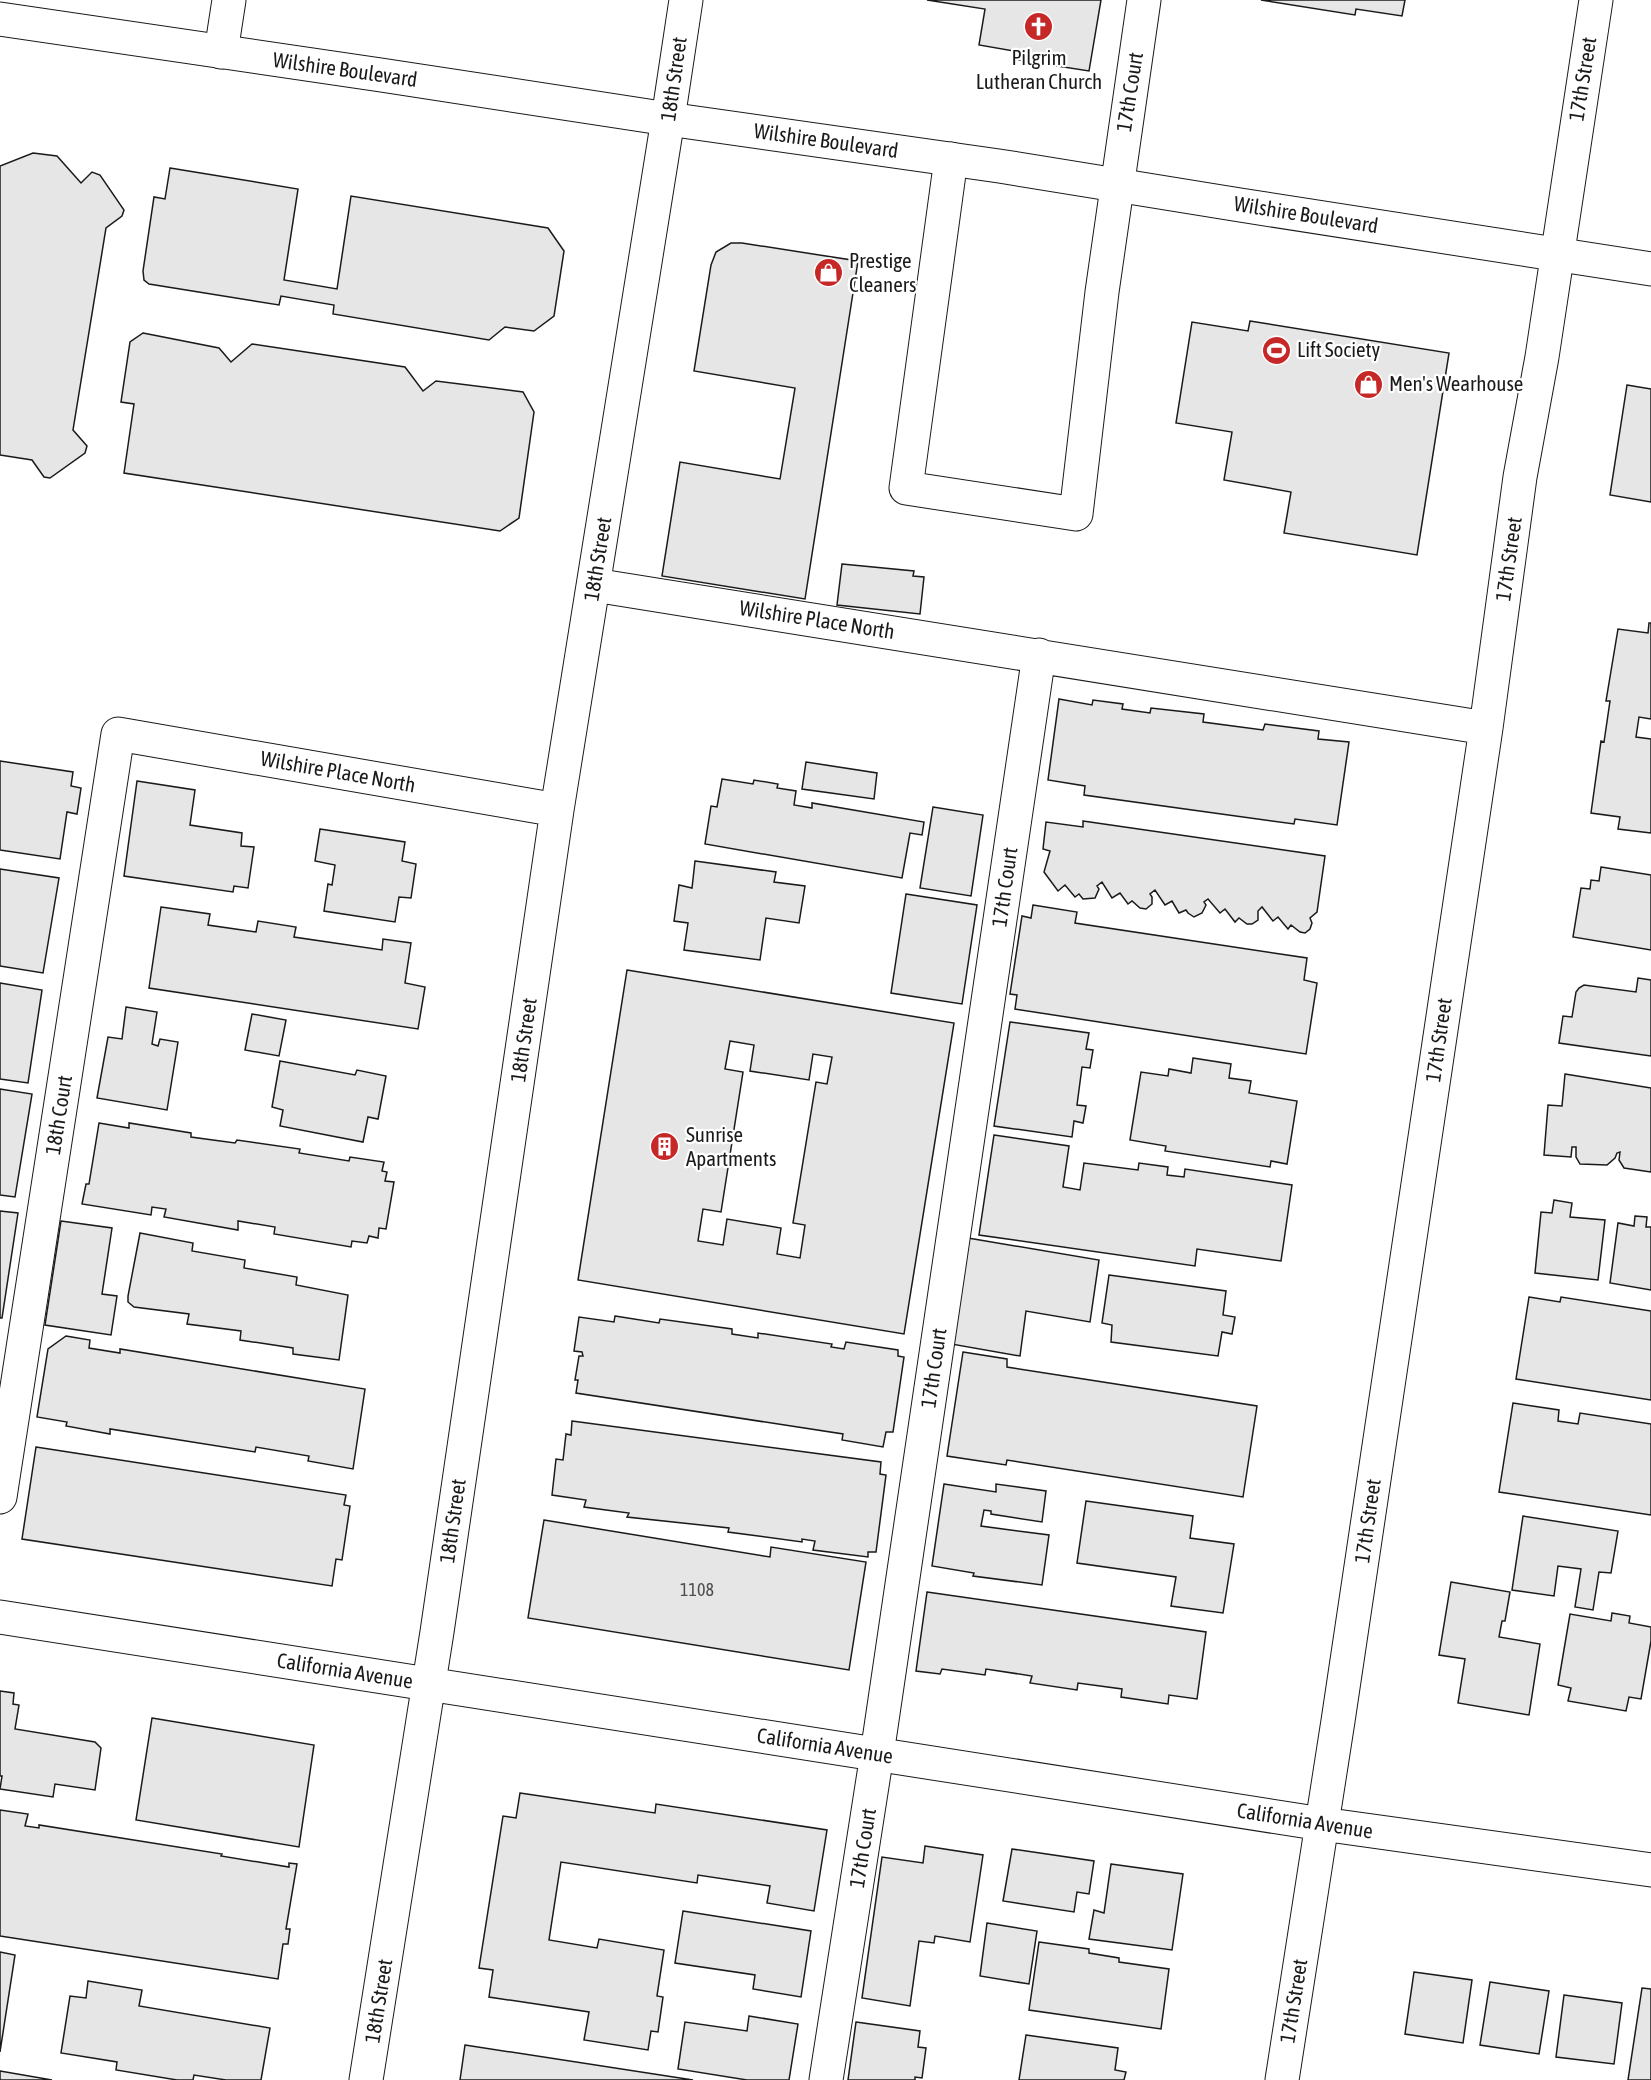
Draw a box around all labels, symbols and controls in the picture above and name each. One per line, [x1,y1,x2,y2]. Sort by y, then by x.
church icon: Pilgrim Lutheran Church [1023,11,1055,43]
street label: 18th Street [655,35,691,123]
street label: 17th Street [1564,35,1601,123]
place label: Pilgrim Lutheran Church [976,45,1102,93]
street label: Wilshire Boulevard [271,47,419,91]
street label: 17th Court [1111,50,1147,133]
street label: Wilshire Boulevard [752,118,900,162]
street label: Wilshire Boulevard [1232,191,1380,237]
place label: Prestige Cleaners [849,248,916,296]
shop icon: Prestige Cleaners [812,257,844,289]
sports icon: Lift Society [1260,334,1292,366]
place label: Lift Society [1297,337,1381,361]
shop icon: Men's Wearhouse [1352,368,1384,400]
place label: Men's Wearhouse [1389,371,1523,395]
street label: 18th Street [579,515,616,603]
street label: 17th Street [1490,515,1526,603]
street label: Wilshire Place North [738,595,897,643]
street label: Wilshire Place North [259,746,418,796]
street label: 17th Court [987,845,1021,928]
street label: 18th Street [505,996,541,1084]
street label: 17th Street [1420,996,1456,1084]
street label: 18th Court [40,1073,76,1156]
place label: Sunrise Apartments [686,1122,776,1170]
building icon: Sunrise Apartments [649,1131,681,1163]
street label: 17th Court [916,1326,950,1409]
street label: 18th Street [434,1477,470,1565]
street label: 17th Street [1349,1477,1385,1565]
house number: 1108 [680,1579,714,1600]
street label: California Avenue [275,1647,415,1693]
street label: California Avenue [755,1722,895,1768]
street label: California Avenue [1235,1797,1375,1843]
street label: 17th Court [844,1806,880,1889]
street label: 18th Street [360,1957,397,2045]
street label: 17th Street [1275,1957,1312,2045]

